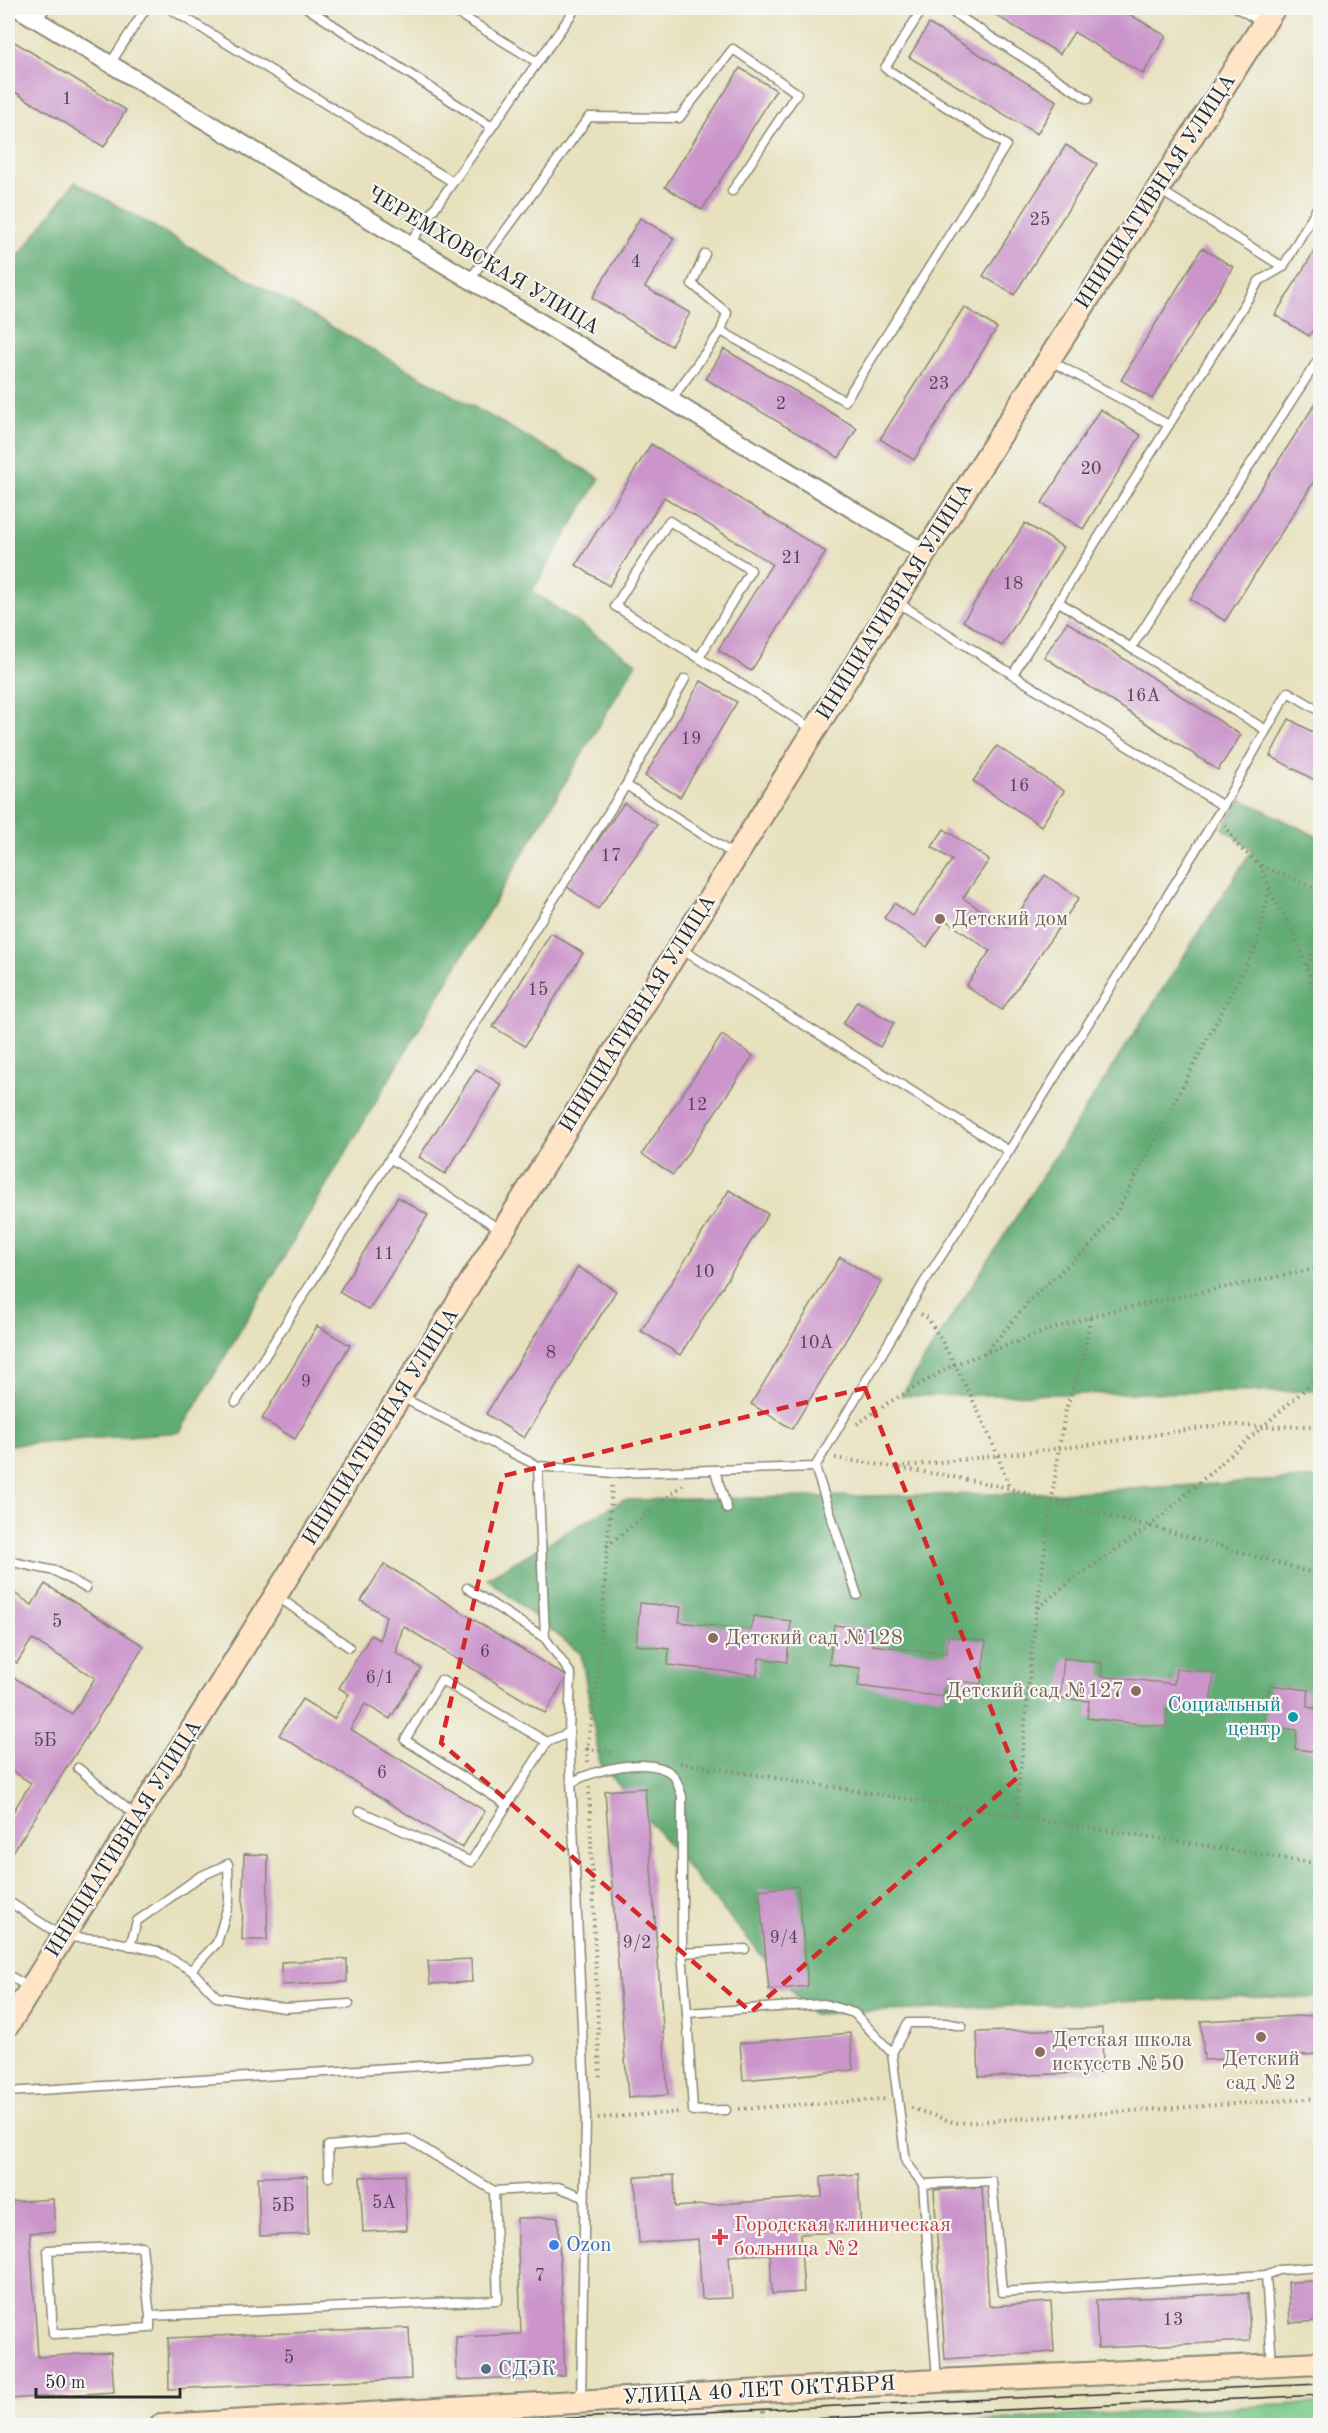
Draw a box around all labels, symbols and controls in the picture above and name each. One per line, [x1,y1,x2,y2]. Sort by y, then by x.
street label: ИНИЦИАТИВНАЯ УЛИЦА [1072,71,1240,313]
house number: 1 [62,90,72,108]
street label: ЧЕРЕМХОВСКАЯ УЛИЦА [363,183,603,339]
house number: 25 [1030,211,1050,229]
house number: 4 [631,253,641,271]
house number: 23 [929,375,949,393]
house number: 2 [776,395,786,413]
house number: 20 [1081,460,1101,478]
street label: ИНИЦИАТИВНАЯ УЛИЦА [813,480,977,724]
house number: 21 [782,549,802,567]
house number: 18 [1003,575,1023,593]
house number: 16А [1126,687,1161,705]
house number: 19 [681,730,701,748]
house number: 16 [1009,777,1029,795]
house number: 17 [601,847,621,865]
street label: ИНИЦИАТИВНАЯ УЛИЦА [556,892,720,1136]
place label: Детский дом [952,909,1068,930]
marker: Детский дом [933,912,947,926]
house number: 15 [528,981,548,999]
house number: 12 [687,1096,707,1114]
house number: 11 [374,1245,394,1263]
house number: 10 [694,1263,714,1281]
street label: ИНИЦИАТИВНАЯ УЛИЦА [299,1305,463,1549]
house number: 10А [799,1334,834,1352]
house number: 8 [546,1344,556,1362]
house number: 9 [301,1373,311,1391]
house number: 5 [52,1613,62,1631]
place label: Детский сад №128 [725,1628,903,1649]
marker: Детский сад №128 [706,1631,720,1645]
house number: 6 [480,1643,490,1661]
house number: 6/1 [366,1669,394,1687]
place label: Детский сад №127 [946,1681,1124,1702]
marker: Детский сад №127 [1129,1684,1143,1698]
place label: Социальный центр [1167,1695,1281,1740]
marker: Социальный центр [1286,1710,1300,1724]
street label: ИНИЦИАТИВНАЯ УЛИЦА [42,1717,206,1961]
house number: 5Б [33,1732,57,1750]
house number: 6 [377,1764,387,1782]
house number: 9/4 [770,1929,798,1947]
house number: 9/2 [623,1934,651,1952]
place label: Детская школа искусств №50 [1052,2030,1192,2075]
marker: Детский сад №2 [1254,2030,1268,2044]
marker: Детская школа искусств №50 [1033,2045,1047,2059]
place label: Детский сад №2 [1222,2049,1300,2094]
house number: 5А [372,2194,396,2212]
house number: 5Б [271,2197,295,2215]
place label: Городская клиническая больница №2 [734,2215,951,2260]
marker: Городская клиническая больница №2 [711,2228,729,2246]
place label: Ozon [566,2235,612,2256]
marker: Ozon [547,2238,561,2252]
house number: 7 [535,2267,545,2285]
house number: 13 [1163,2311,1183,2329]
house number: 5 [284,2349,294,2367]
place label: СДЭК [498,2359,556,2380]
scale bar [36,2361,180,2399]
marker: СДЭК [479,2362,493,2376]
street label: УЛИЦА 40 ЛЕТ ОКТЯБРЯ [622,2373,896,2409]
text: 50 m [45,2374,85,2392]

